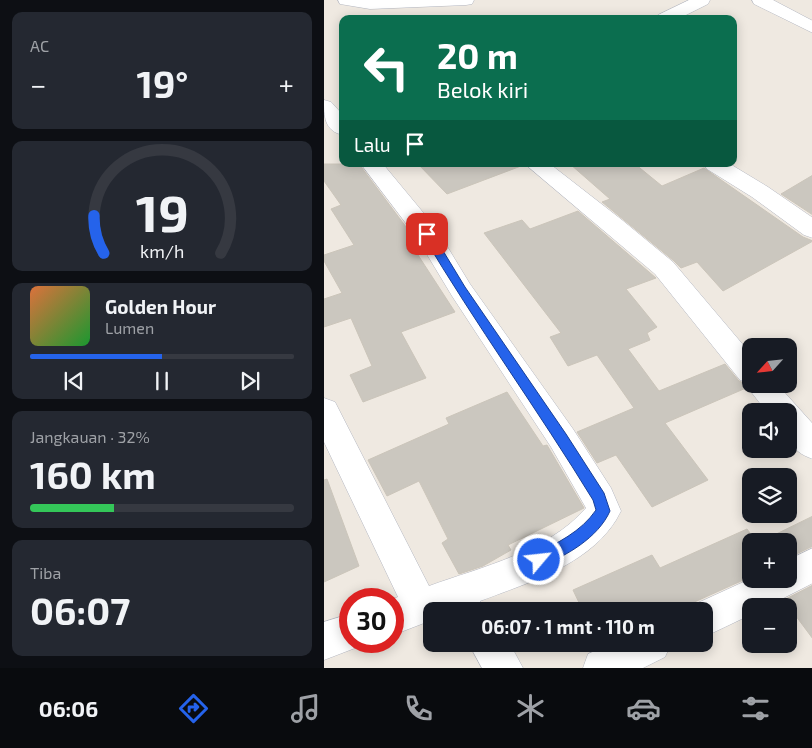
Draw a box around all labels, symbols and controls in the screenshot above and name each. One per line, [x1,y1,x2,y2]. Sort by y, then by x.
text: 20 m [437,34,518,76]
icon: left [354,35,419,100]
text: AC [30,36,49,55]
text: 19° [137,60,188,106]
text: − [30,67,46,101]
text: + [279,67,294,101]
text: Belok kiri [437,76,528,102]
icon: arrive [401,130,429,158]
text: Lalu [354,133,391,156]
text: 19 [135,180,189,242]
pin [406,213,448,255]
icon: arrive [413,220,441,248]
text: km/h [140,240,184,262]
text: Golden Hour [105,295,216,318]
text: Lumen [105,318,154,337]
north arrow [742,338,796,392]
map controls [742,338,797,653]
icon: previous [60,367,88,395]
icon: pause [148,367,176,395]
icon: next [236,367,264,395]
button: sound [742,403,797,458]
text: Jangkauan · 32% [30,427,150,446]
text: 160 km [30,451,156,497]
button: layers [742,468,797,523]
position arrow [512,533,564,585]
button: + [742,533,797,588]
text: Tiba [30,563,61,582]
text: 06:07 [30,587,130,633]
speed limit sign: 30 [339,588,404,653]
button: − [742,598,797,653]
text: 06:07 · 1 mnt · 110 m [481,615,655,638]
icon: directions [176,691,211,726]
icon: music [288,691,323,726]
icon: phone [401,691,436,726]
icon: climate [513,691,548,726]
icon: car [626,691,661,726]
icon: filters [738,691,773,726]
text: 06:06 [39,695,98,721]

